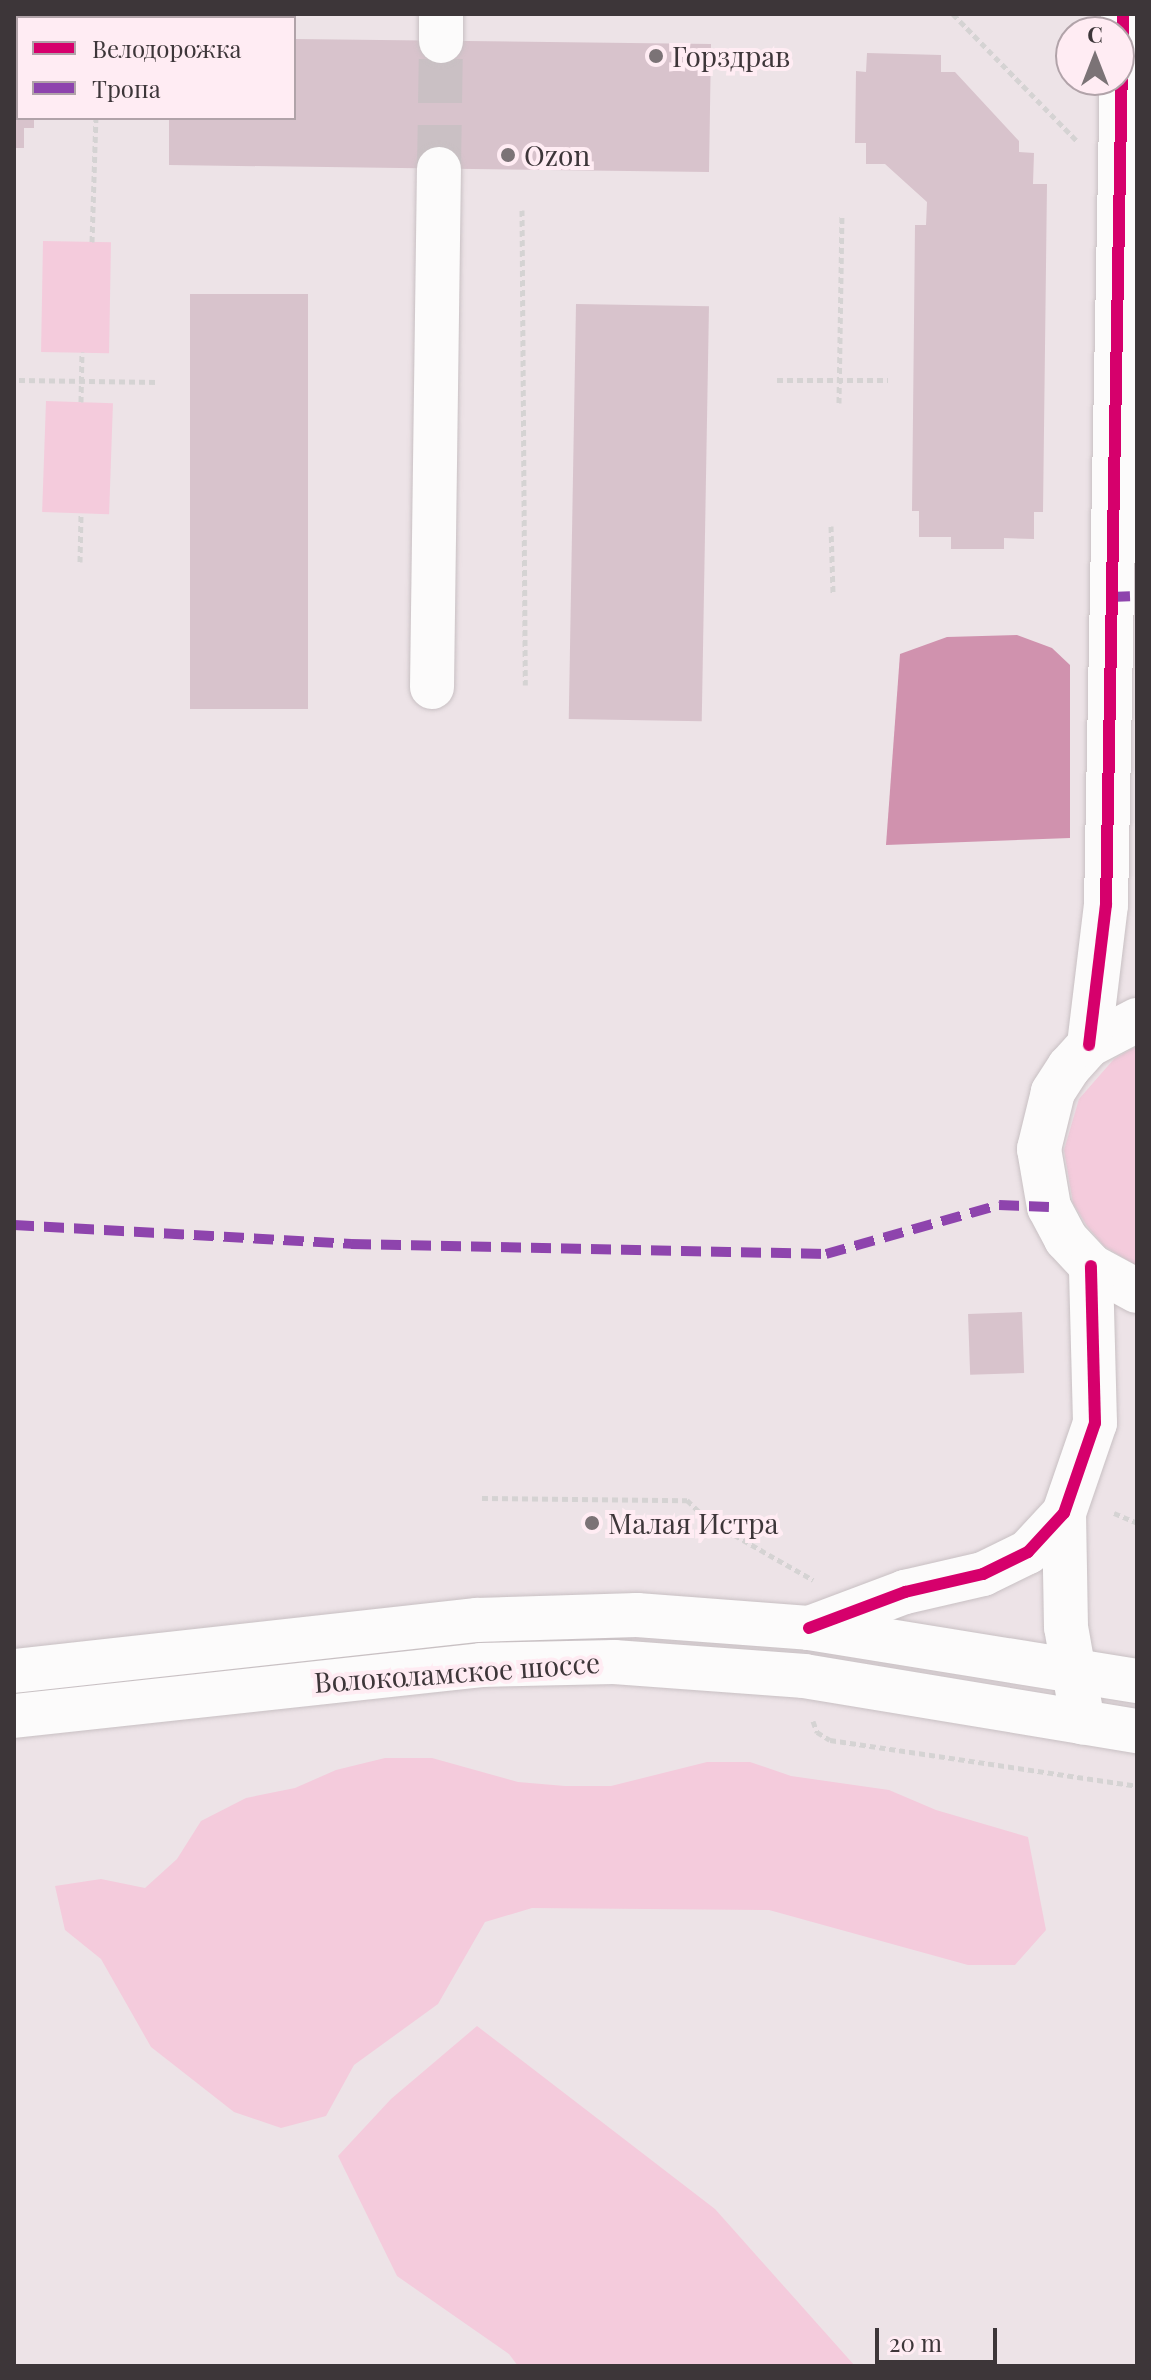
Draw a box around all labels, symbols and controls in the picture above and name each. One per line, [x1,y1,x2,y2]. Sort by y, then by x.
legend [16,16,296,120]
north arrow [1055,16,1135,96]
text: С [1087,19,1103,49]
text: Велодорожка [92,32,242,64]
place label: Горздрав [672,39,790,73]
marker: Горздрав [647,47,665,65]
text: Тропа [92,72,161,104]
place label: Ozon [524,138,590,172]
marker: Ozon [499,146,517,164]
place label: Малая Истра [608,1506,778,1540]
marker: Малая Истра [583,1514,601,1532]
street label: Волоколамское шоссе [313,1645,601,1699]
scale bar [879,2312,1001,2362]
text: 20 m [889,2326,942,2358]

